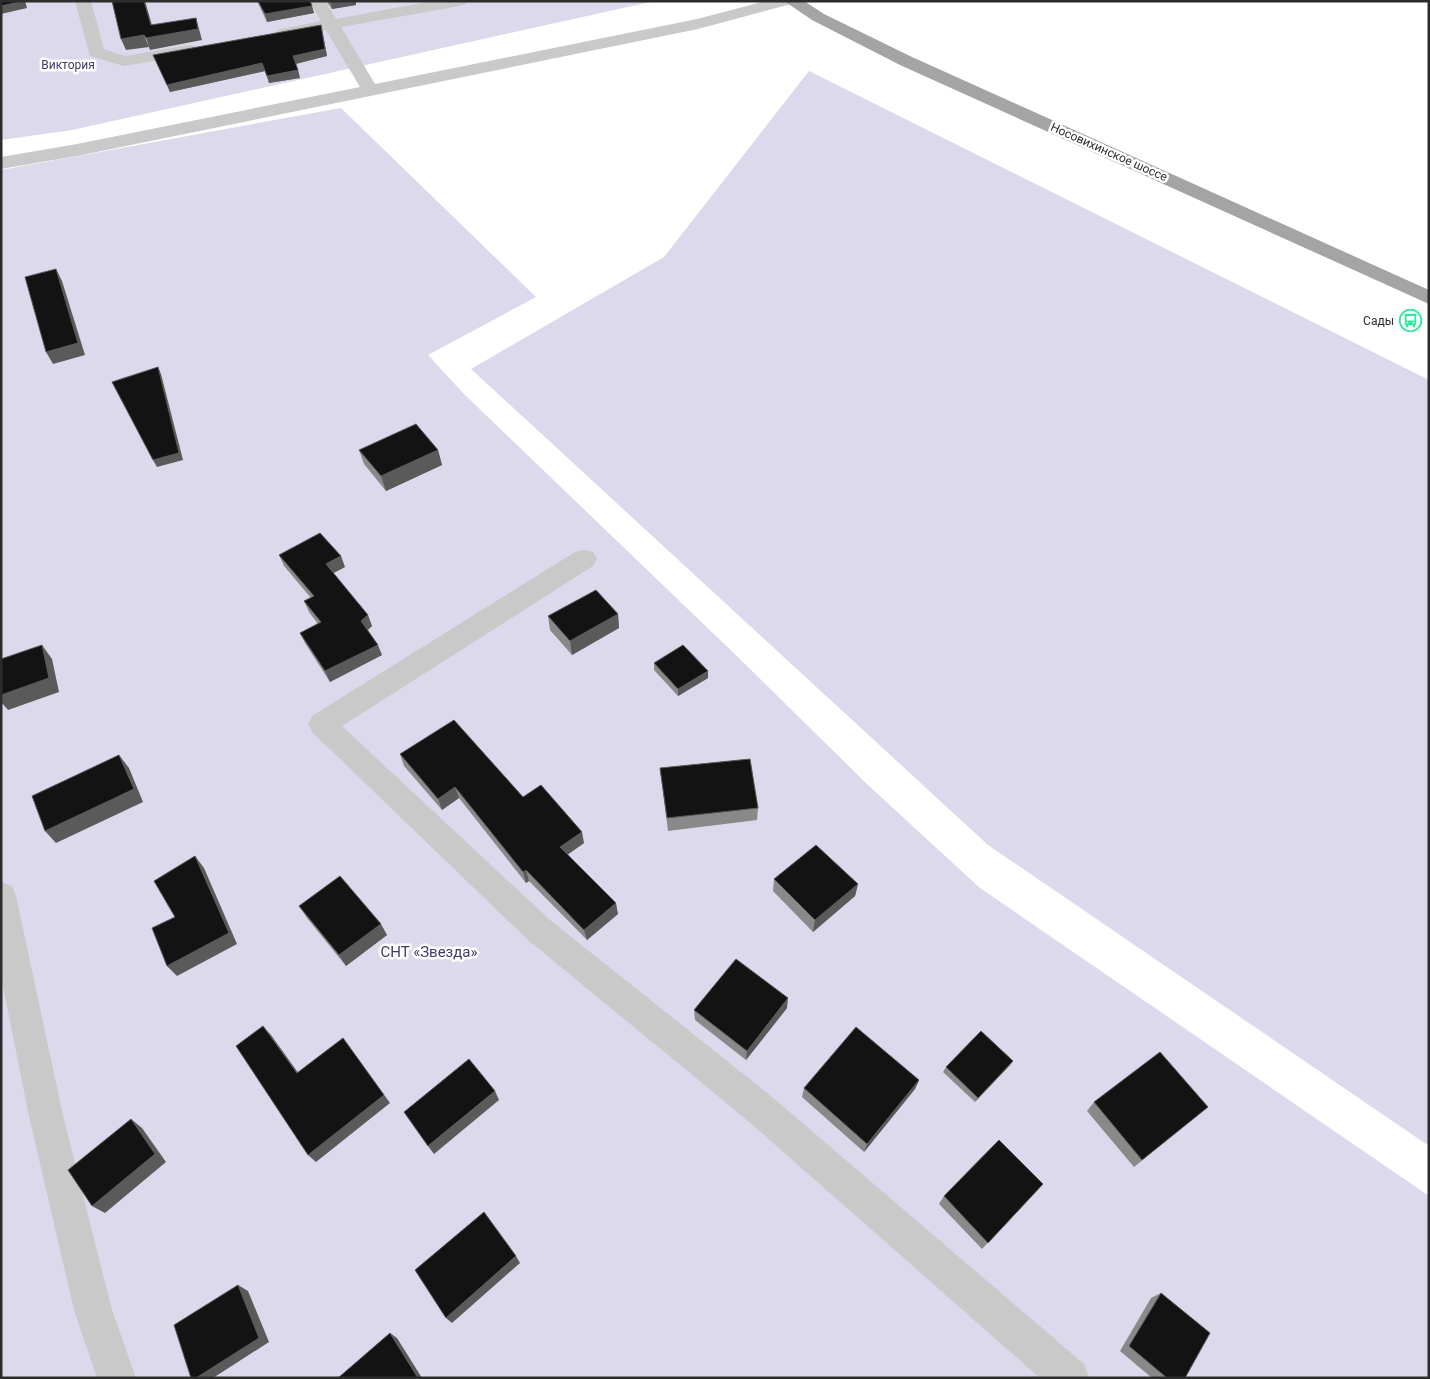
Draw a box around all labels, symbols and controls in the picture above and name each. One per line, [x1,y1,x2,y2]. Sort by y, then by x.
park label: Виктория [41,58,95,72]
street label: Носовихинское шоссе [1048,120,1170,184]
bus stop icon: Сады [1398,309,1422,333]
place label: Сады [1363,314,1394,328]
park label: СНТ «Звезда» [381,943,477,961]

